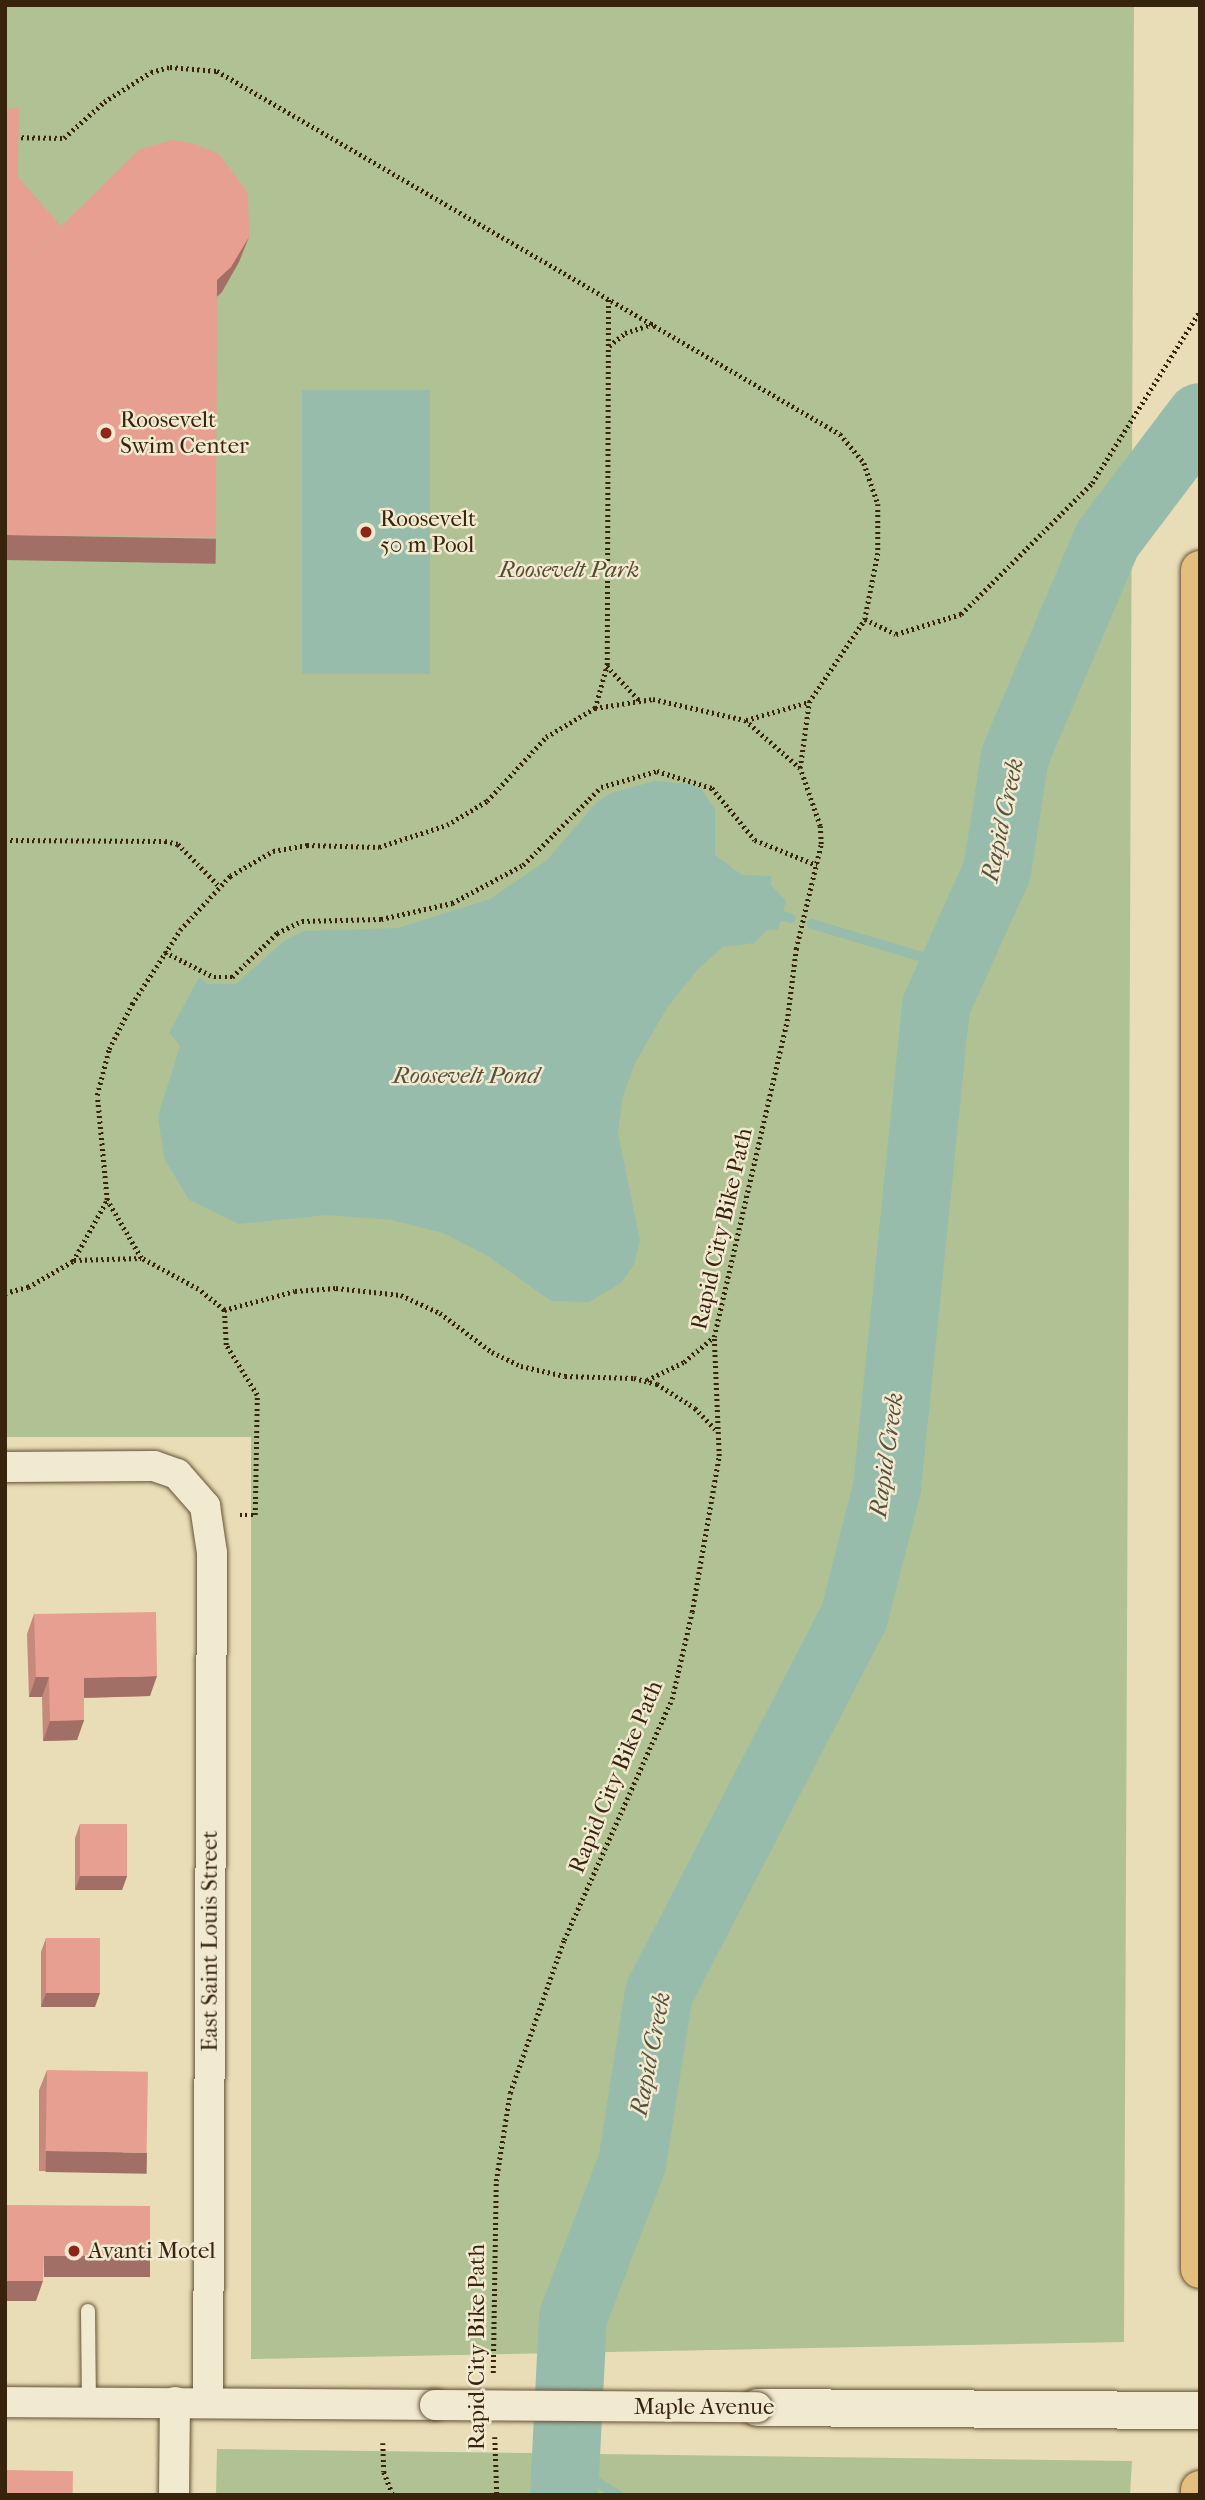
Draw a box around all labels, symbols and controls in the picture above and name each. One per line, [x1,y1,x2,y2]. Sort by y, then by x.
place label: Roosevelt Swim Center [120,406,249,460]
marker: Roosevelt Swim Center [98,425,114,441]
place label: Roosevelt 50 m Pool [380,505,476,559]
marker: Roosevelt 50 m Pool [358,524,374,540]
park label: Roosevelt Park [499,556,639,584]
water label: Rapid Creek [976,756,1030,884]
water label: Roosevelt Pond [392,1062,540,1090]
street label: Rapid City Bike Path [685,1125,759,1333]
water label: Rapid Creek [864,1391,910,1519]
street label: Rapid City Bike Path [563,1677,669,1877]
street label: East Saint Louis Street [196,1830,224,2052]
water label: Rapid Creek [625,1990,677,2118]
place label: Avanti Motel [88,2237,216,2265]
marker: Avanti Motel [66,2243,82,2259]
street label: Rapid City Bike Path [463,2244,491,2450]
street label: Maple Avenue [634,2393,774,2421]

